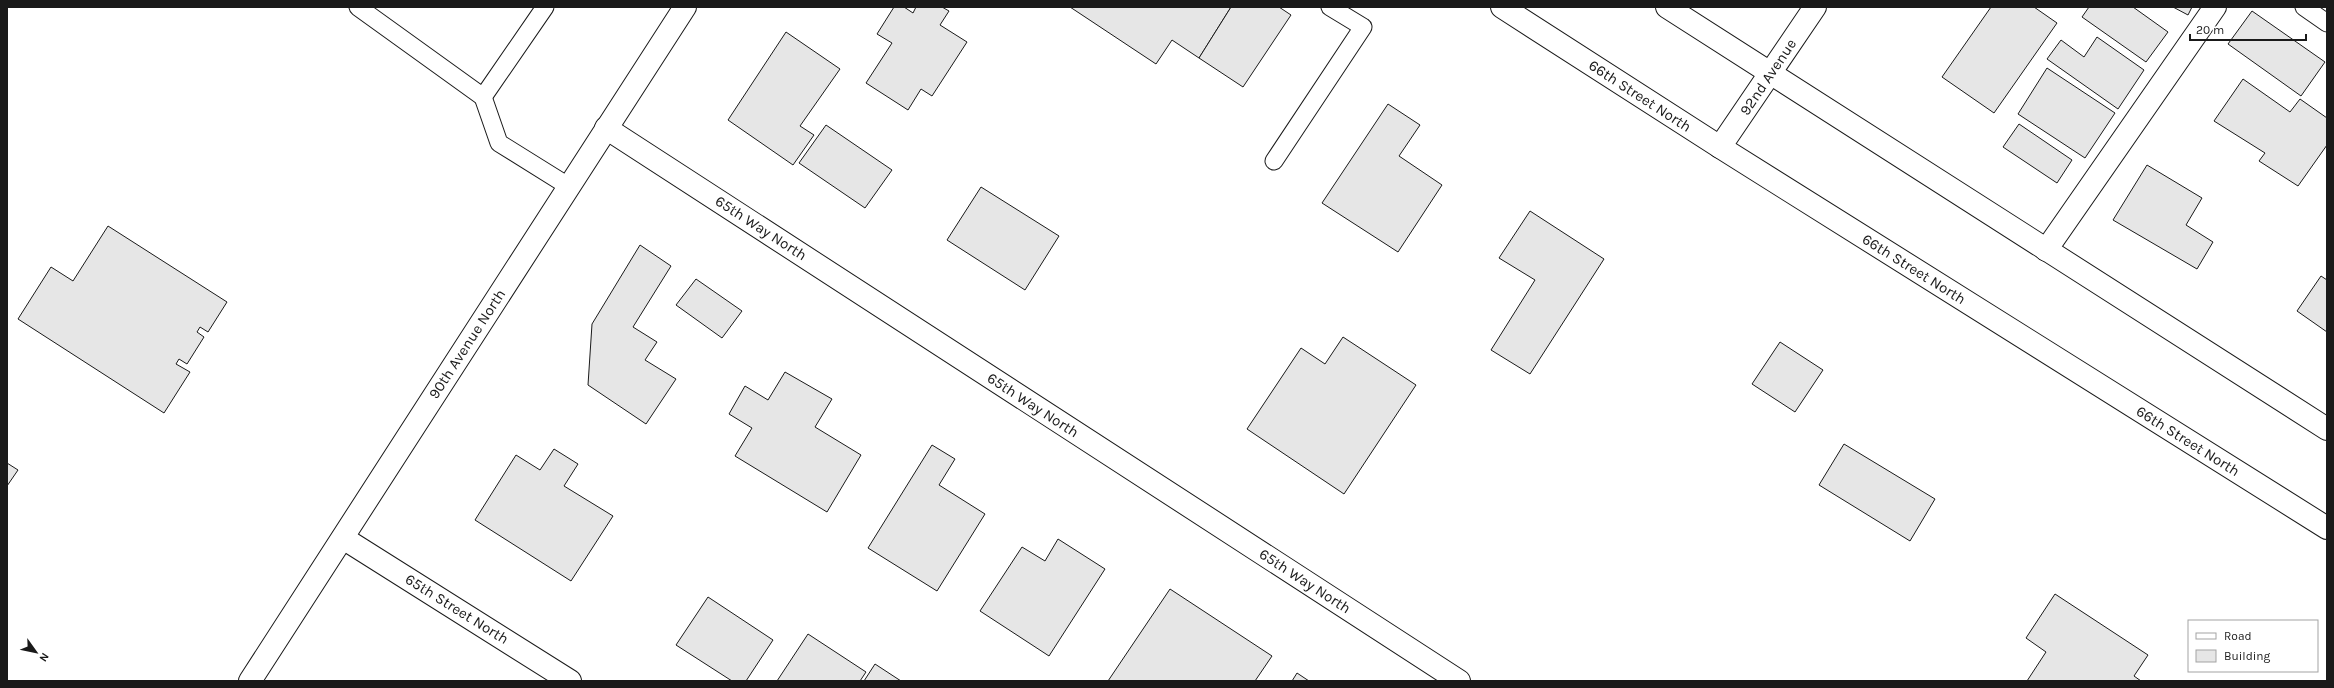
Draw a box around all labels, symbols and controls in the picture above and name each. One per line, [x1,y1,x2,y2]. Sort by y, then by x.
scale bar [2190,16,2306,42]
text: 20 m [2196,23,2224,37]
street label: 92nd Avenue [1736,35,1800,119]
street label: 66th Street North [1585,56,1695,136]
street label: 65th Way North [712,192,810,264]
street label: 66th Street North [1859,230,1969,308]
street label: 90th Avenue North [425,286,509,402]
street label: 65th Way North [984,369,1082,441]
street label: 66th Street North [2133,402,2243,480]
street label: 65th Way North [1256,545,1354,617]
street label: 65th Street North [402,570,512,648]
legend [2188,620,2318,672]
text: Road [2224,629,2252,643]
north arrow [16,632,56,672]
text: Building [2224,649,2271,663]
text: N [36,650,52,664]

